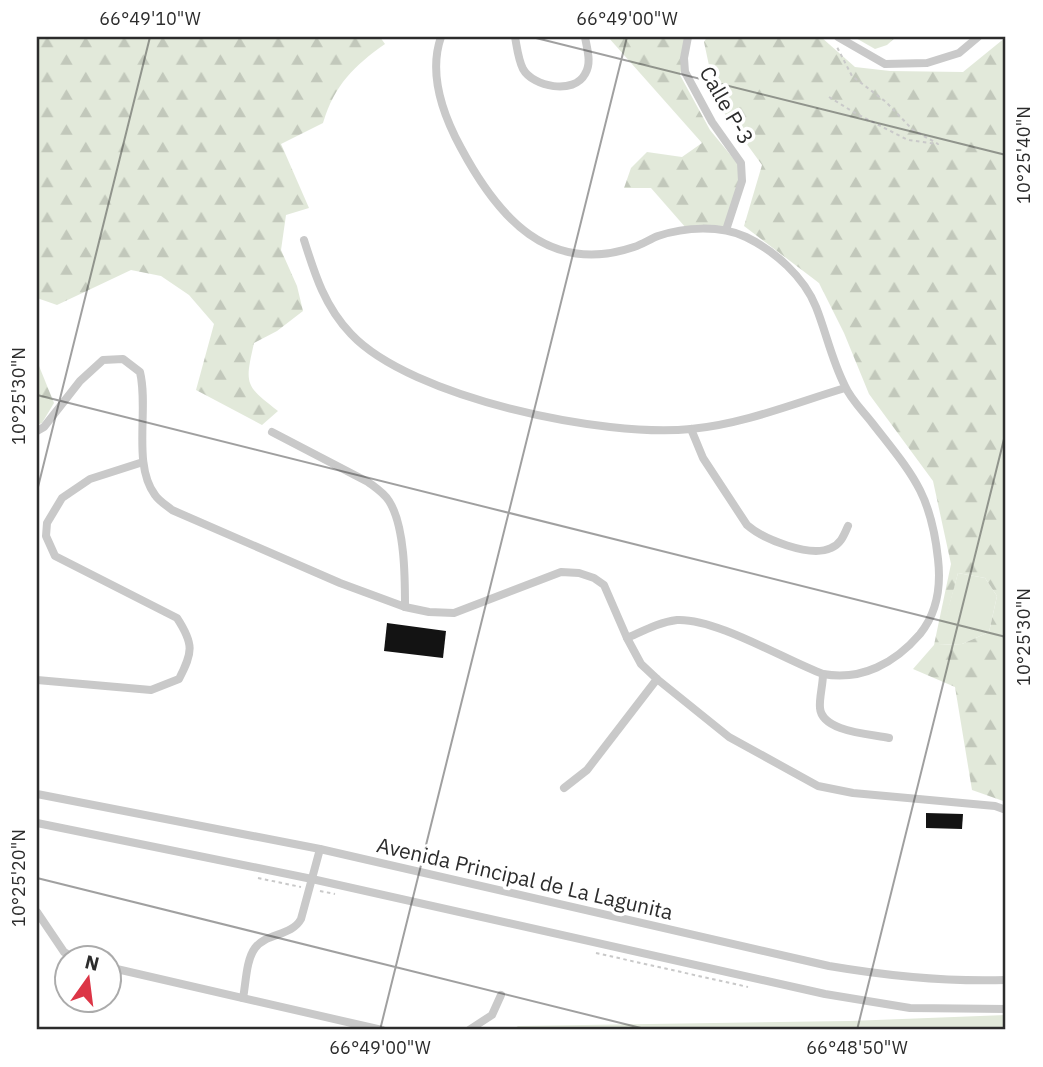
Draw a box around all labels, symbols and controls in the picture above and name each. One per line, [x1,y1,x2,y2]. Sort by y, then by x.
text: 66°49'10"W [99,7,201,30]
text: 66°49'00"W [576,7,678,30]
street label: Calle P-3 [693,61,761,149]
text: 10°25'40"N [1012,106,1035,204]
text: 10°25'30"N [7,347,30,445]
text: 10°25'30"N [1012,588,1035,686]
text: 10°25'20"N [7,829,30,927]
street label: Avenida Principal de La Lagunita [374,830,676,926]
north arrow [52,944,122,1014]
text: N [83,949,102,976]
text: 66°49'00"W [329,1036,431,1059]
text: 66°48'50"W [806,1036,908,1059]

